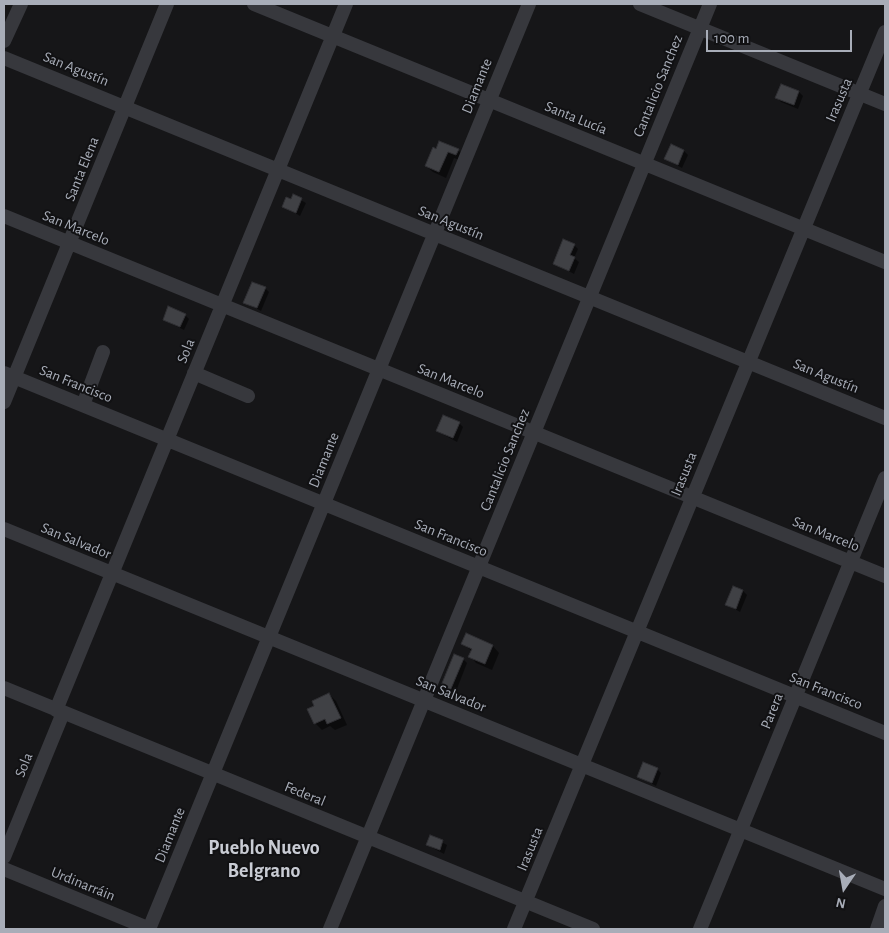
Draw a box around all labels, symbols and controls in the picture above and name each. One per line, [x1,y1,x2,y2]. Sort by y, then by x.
scale bar [709,20,855,52]
text: 100 m [714,31,749,46]
street label: Cantalicio Sanchez [629,32,687,140]
street label: San Agustín [41,48,111,90]
street label: Diamante [458,56,496,116]
street label: Irasusta [822,75,856,125]
street label: Santa Lucía [542,97,610,139]
street label: Santa Elena [61,134,103,204]
street label: San Agustín [416,202,486,244]
street label: San Marcelo [40,206,112,250]
street label: Sola [173,336,199,366]
street label: San Agustín [791,355,861,397]
street label: San Marcelo [415,359,487,403]
street label: San Francisco [37,361,115,407]
street label: Cantalicio Sanchez [476,406,534,514]
street label: Diamante [305,430,343,490]
street label: Irasusta [667,449,701,499]
street label: San Marcelo [790,512,862,556]
street label: San Francisco [412,515,490,561]
street label: San Salvador [38,519,114,563]
street label: San Francisco [787,668,865,714]
street label: San Salvador [413,672,489,716]
street label: Parera [757,690,787,732]
street label: Sola [11,750,37,780]
street label: Federal [282,778,328,810]
street label: Diamante [151,805,189,865]
street label: Irasusta [513,824,547,874]
district label: Pueblo Nuevo Belgrano [208,836,320,883]
street label: Urdinarráin [48,863,118,905]
north arrow [819,863,869,913]
text: N [835,895,847,911]

